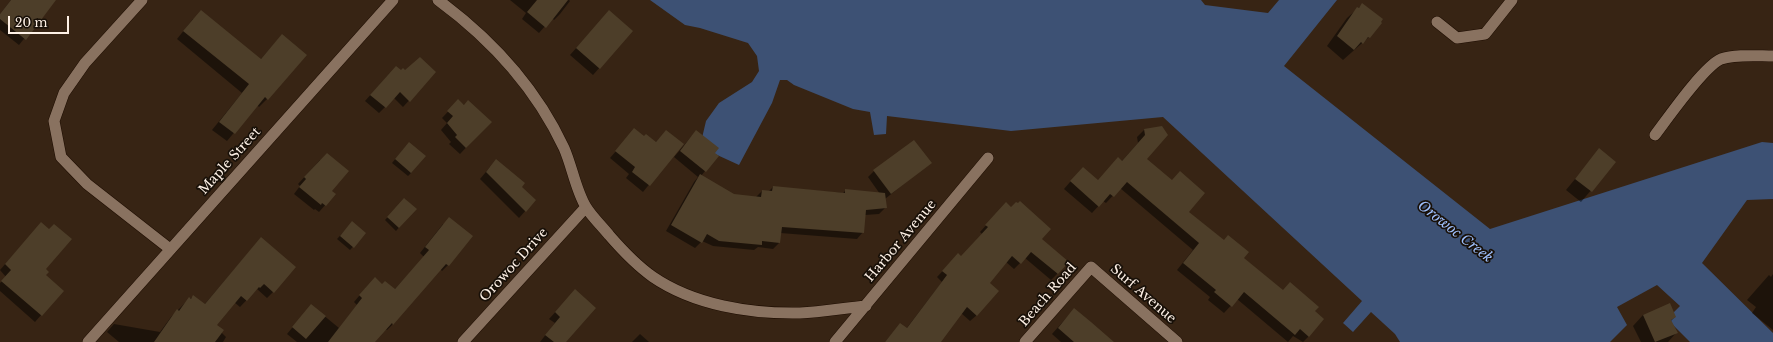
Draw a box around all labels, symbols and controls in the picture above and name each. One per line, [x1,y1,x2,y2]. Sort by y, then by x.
scale bar [10,8,71,34]
text: 20 m [15,15,47,30]
street label: Maple Street [196,124,264,198]
street label: Harbor Avenue [862,197,940,285]
water label: Orowoc Creek [1414,197,1496,267]
street label: Orowoc Drive [477,225,551,305]
street label: Beach Road [1016,260,1080,330]
street label: Surf Avenue [1107,261,1179,327]

